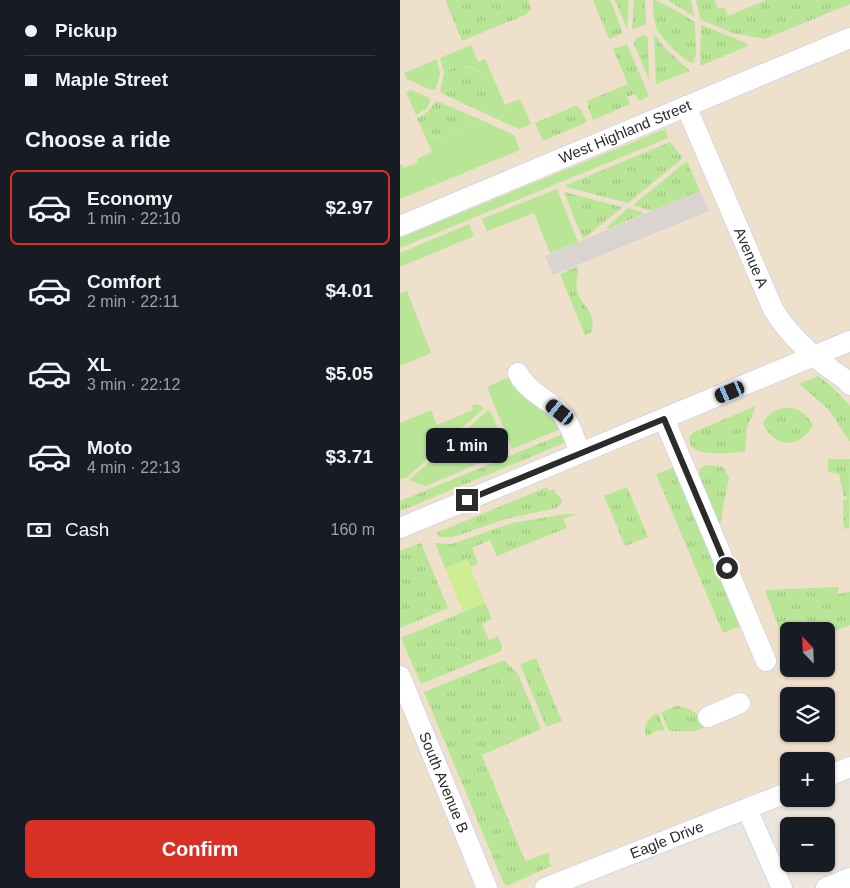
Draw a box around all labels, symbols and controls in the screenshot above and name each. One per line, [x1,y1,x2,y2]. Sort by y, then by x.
text: Pickup [55,20,117,41]
text: Maple Street [55,69,168,90]
street label: West Highland Street [556,96,694,167]
text: Choose a ride [25,127,170,152]
icon: car [27,185,72,230]
text: Economy [87,188,173,209]
text: $2.97 [325,197,373,218]
text: 1 min · 22:10 [87,210,180,227]
street label: Avenue A [731,225,772,290]
icon: car [27,268,72,313]
text: Comfort [87,271,161,292]
text: $4.01 [325,280,373,301]
text: 2 min · 22:11 [87,293,179,310]
icon: car [27,351,72,396]
text: XL [87,354,111,375]
text: $5.05 [325,363,373,384]
text: 3 min · 22:12 [87,376,180,393]
car [713,379,746,405]
car [543,397,576,427]
callout: 1 min [426,428,508,462]
icon: car [27,434,72,479]
text: Moto [87,437,132,458]
text: 1 min [446,437,488,454]
text: $3.71 [325,446,373,467]
text: 4 min · 22:13 [87,459,180,476]
route end [456,489,478,511]
icon: cash [25,516,53,544]
text: Cash [65,519,109,540]
text: 160 m [331,521,375,538]
route start [716,557,738,579]
north arrow [780,622,835,678]
map controls [780,622,835,872]
button: layers [780,687,835,742]
street label: South Avenue B [416,729,472,835]
button: + [780,752,835,807]
street label: Eagle Drive [628,817,706,862]
button: − [780,817,835,872]
button: Confirm [25,820,375,878]

